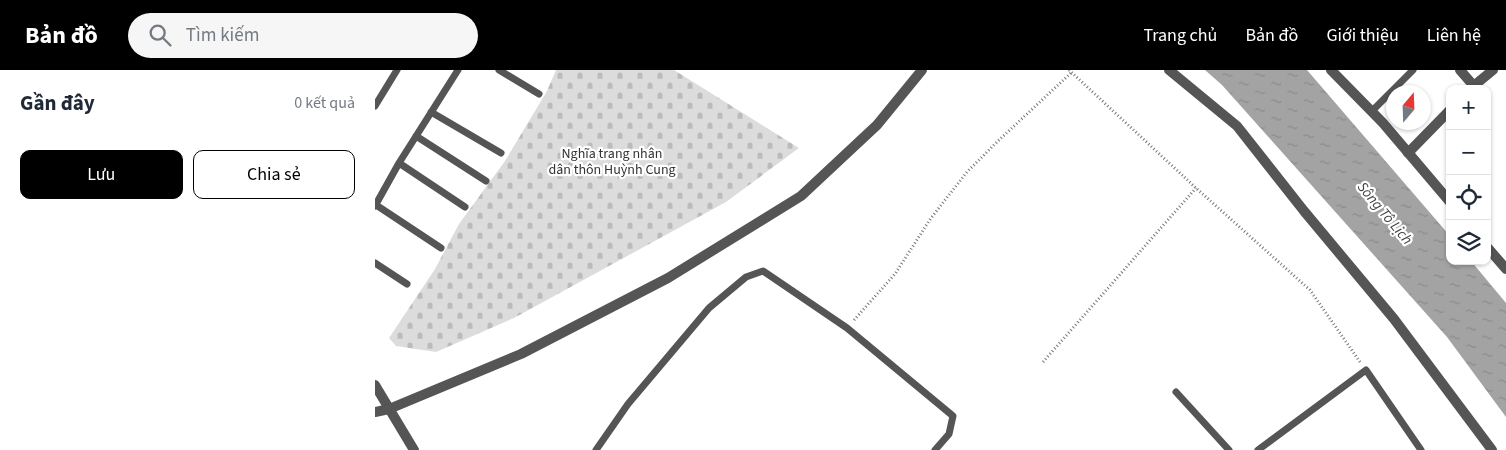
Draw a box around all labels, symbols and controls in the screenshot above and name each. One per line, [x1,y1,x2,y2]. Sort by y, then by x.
search box [128,13,478,58]
text: Bản đồ [25,18,98,53]
icon: search [146,21,174,49]
text: Tìm kiếm [186,22,259,49]
text: Trang chủ [1143,23,1217,48]
text: Bản đồ [1245,23,1298,48]
text: Giới thiệu [1326,23,1399,48]
text: Liên hệ [1427,23,1481,48]
north arrow [1386,85,1431,130]
map controls [1446,85,1491,265]
button: + [1446,85,1491,130]
text: Gần đây [20,88,95,118]
text: 0 kết quả [294,92,355,114]
button: − [1446,130,1491,175]
park label: Nghĩa trang nhân dân thôn Huỳnh Cung [548,144,676,180]
button: Lưu [20,150,183,199]
button: Chia sẻ [193,150,355,199]
button: locate [1446,175,1491,220]
water label: Sông Tô Lịch [1352,177,1417,249]
button: layers [1446,220,1491,265]

